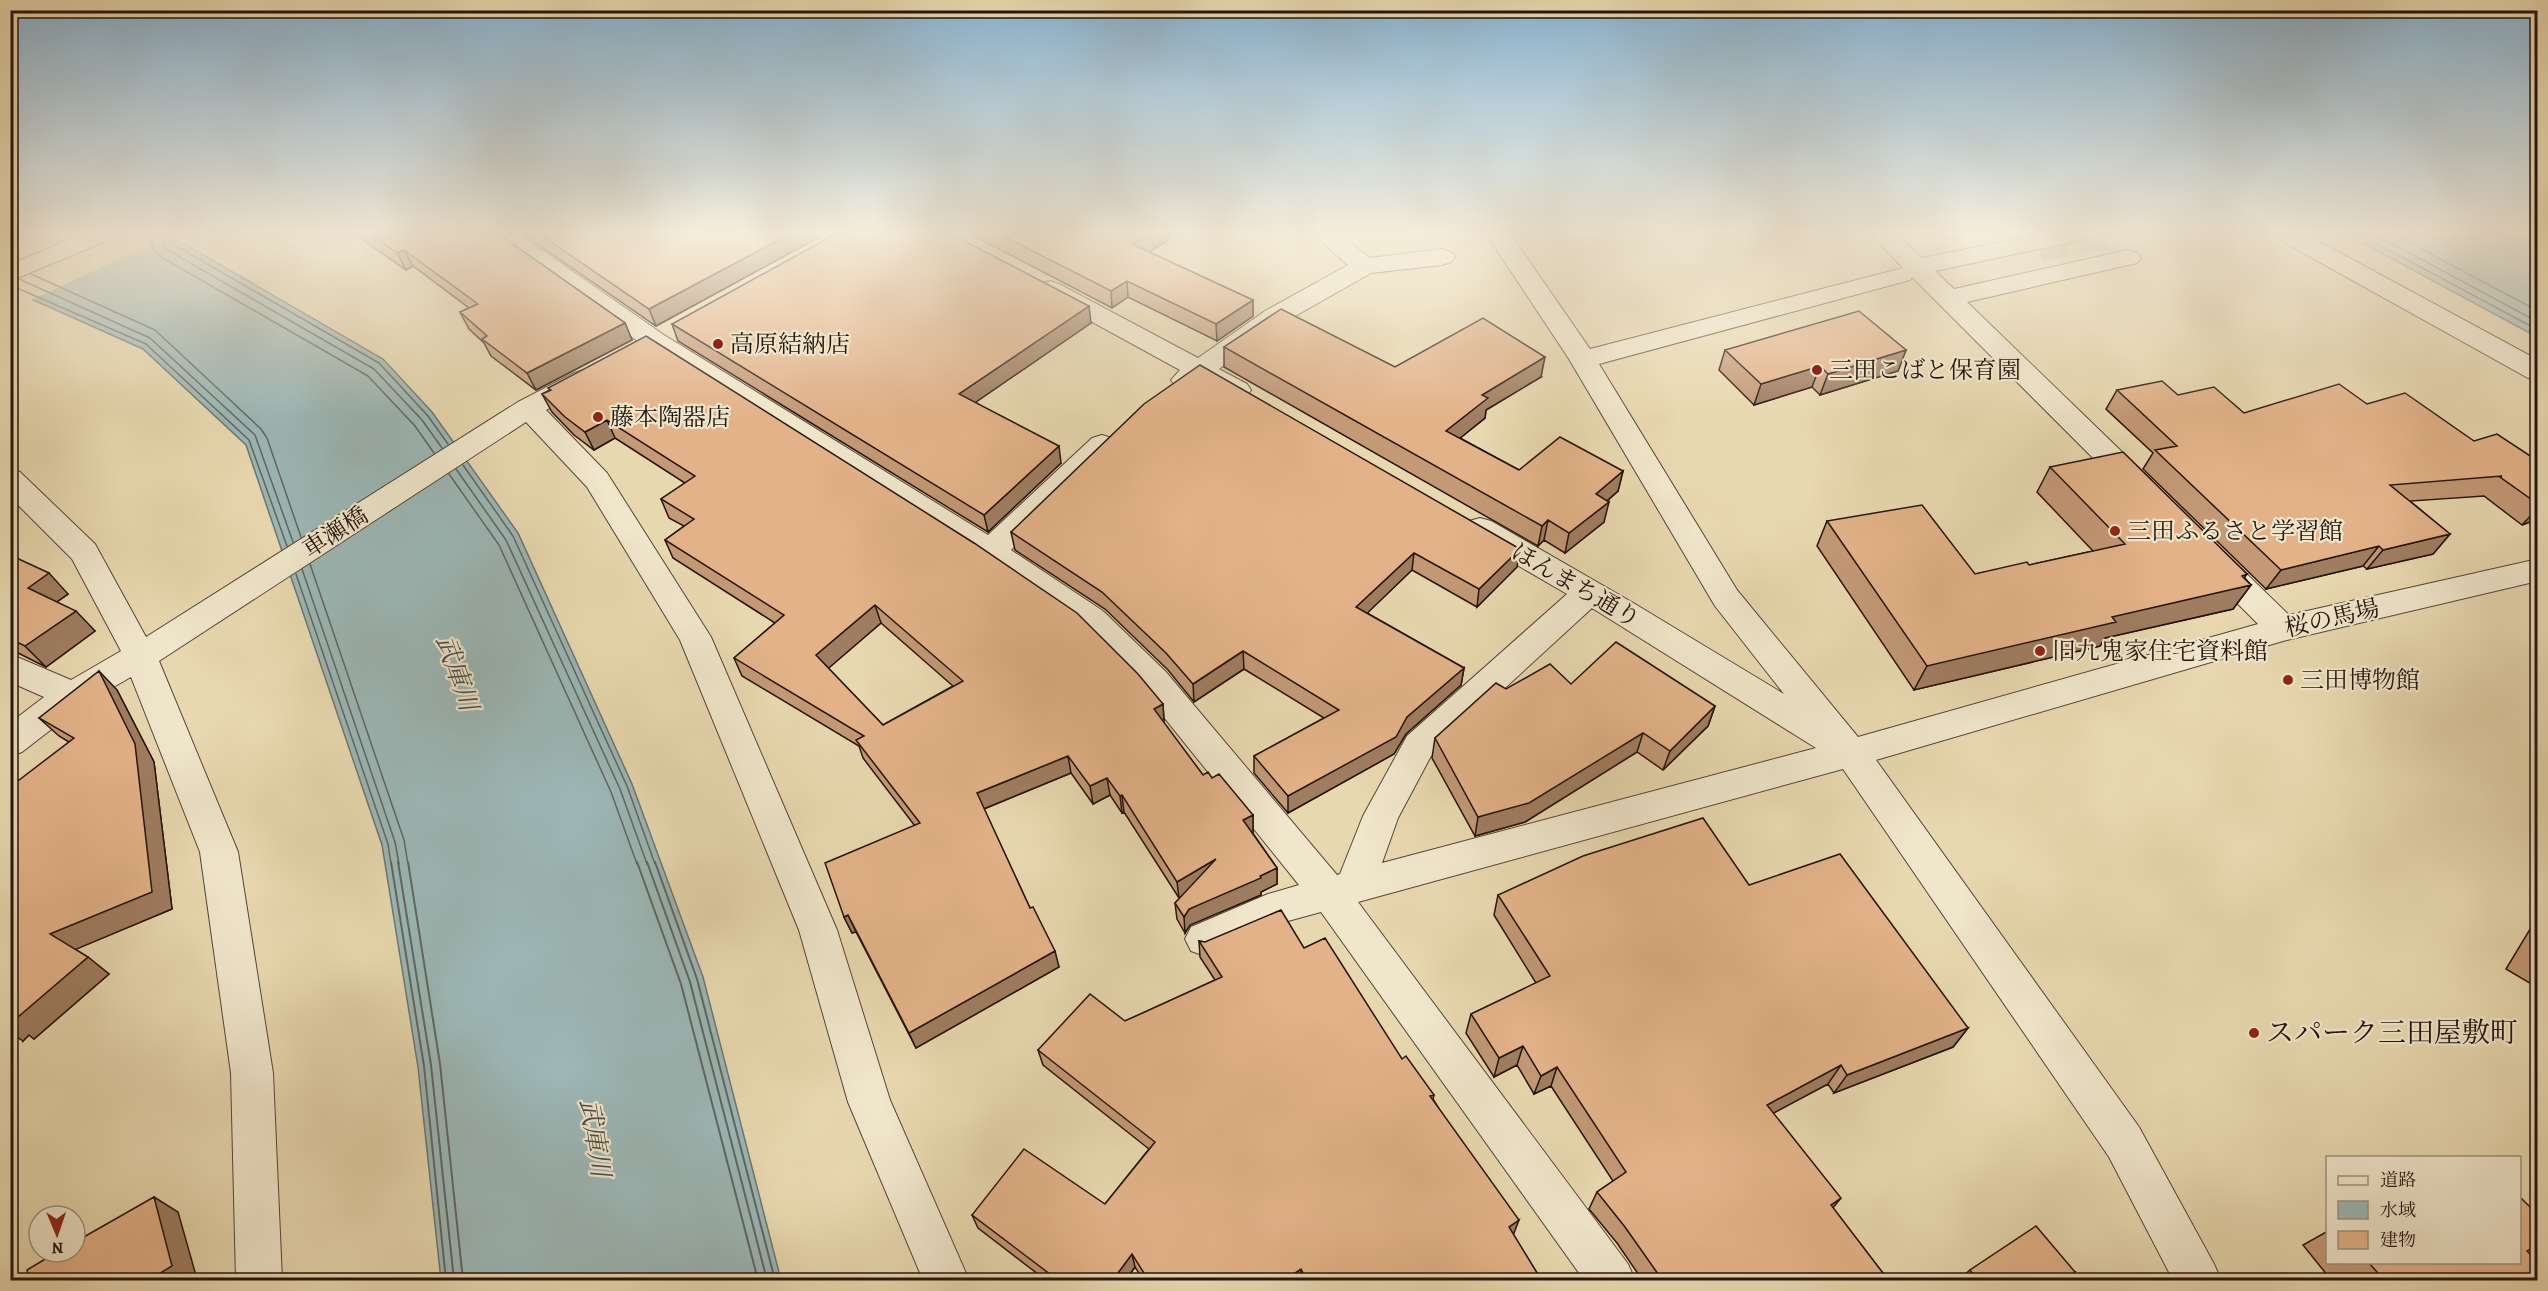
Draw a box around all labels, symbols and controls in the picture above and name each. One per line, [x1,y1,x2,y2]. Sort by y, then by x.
place label: 高原結納店 [730,328,850,360]
marker: 高原結納店 [711,337,725,351]
place label: 三田こばと保育園 [1829,354,2021,386]
marker: 三田こばと保育園 [1810,363,1824,377]
place label: 藤本陶器店 [610,401,730,433]
marker: 藤本陶器店 [591,410,605,424]
street label: 車瀬橋 [296,499,374,565]
place label: 三田ふるさと学習館 [2127,515,2343,547]
marker: 三田ふるさと学習館 [2108,524,2122,538]
street label: ほんまち通り [1506,535,1646,635]
street label: 桜の馬場 [2282,592,2382,644]
water label: 武庫川 [428,630,487,718]
place label: 旧九鬼家住宅資料館 [2052,635,2268,667]
marker: 旧九鬼家住宅資料館 [2033,644,2047,658]
place label: 三田博物館 [2300,664,2420,696]
marker: 三田博物館 [2281,673,2295,687]
place label: スパーク三田屋敷町 [2266,1014,2518,1052]
marker: スパーク三田屋敷町 [2247,1026,2261,1040]
water label: 武庫川 [572,1097,619,1182]
legend [2326,1156,2521,1264]
text: 道路 [2380,1168,2416,1192]
text: 水域 [2380,1198,2416,1222]
north arrow [27,1204,87,1264]
text: 建物 [2380,1228,2416,1252]
text: N [51,1237,64,1259]

